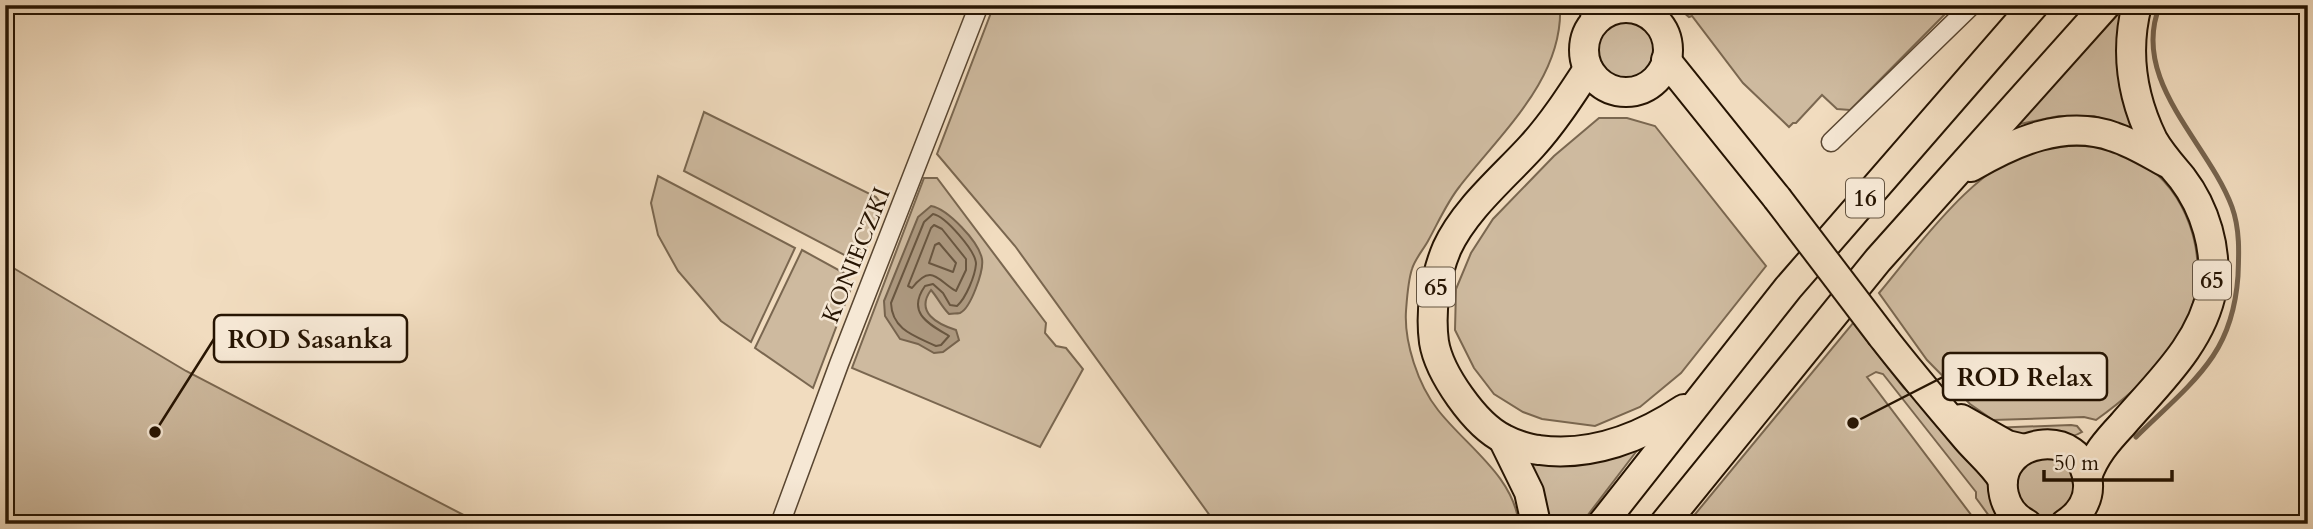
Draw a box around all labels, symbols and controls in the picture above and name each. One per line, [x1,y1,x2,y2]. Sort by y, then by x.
road number: 16 [1846,178,1884,218]
street label: KONIECZKI [814,182,899,328]
road number: 65 [2193,260,2231,300]
road number: 65 [1417,268,1455,306]
callout: ROD Sasanka [214,315,407,362]
text: ROD Sasanka [228,322,393,357]
callout: ROD Relax [1943,353,2107,400]
text: ROD Relax [1957,360,2093,395]
scale bar [2044,438,2171,482]
text: 50 m [2054,449,2099,478]

